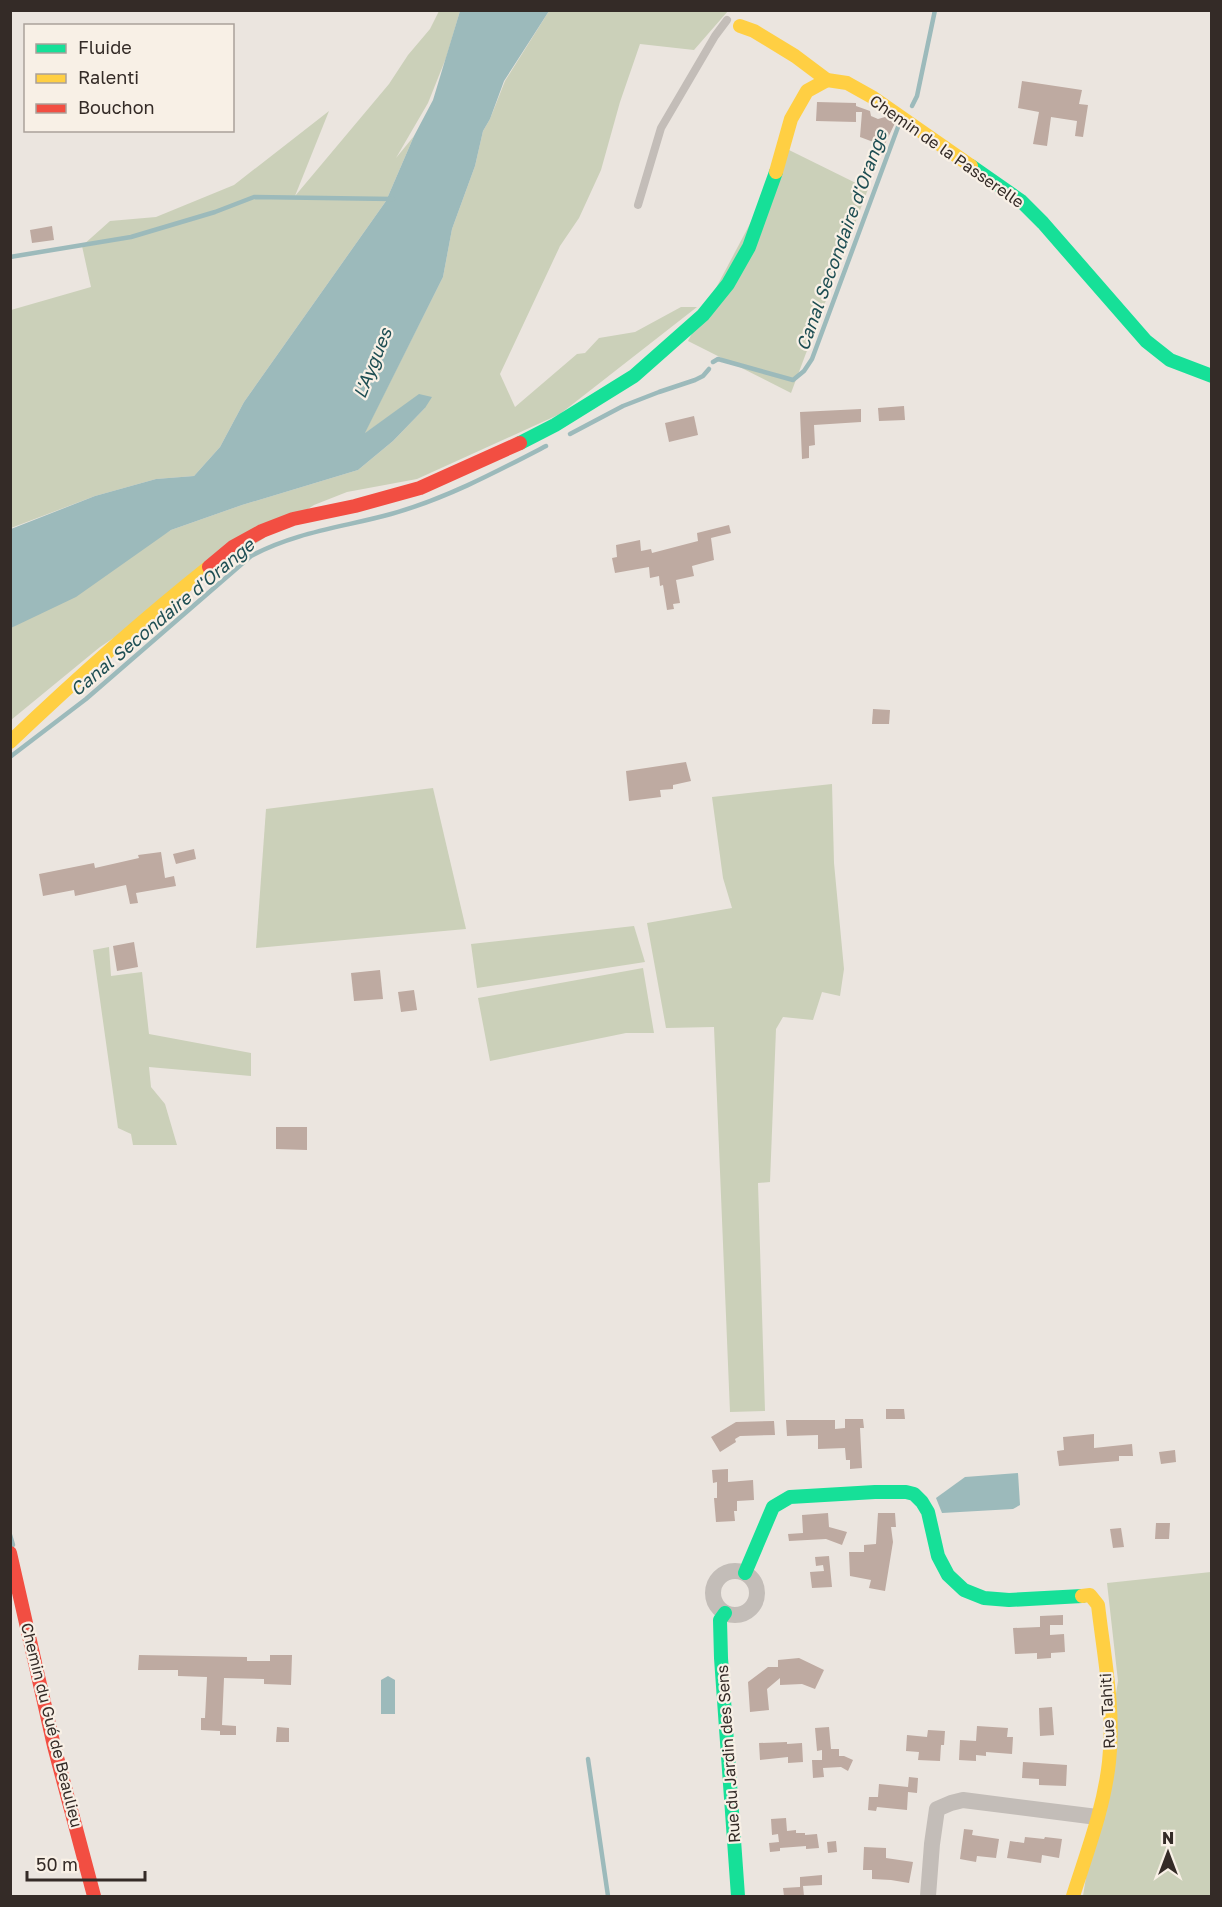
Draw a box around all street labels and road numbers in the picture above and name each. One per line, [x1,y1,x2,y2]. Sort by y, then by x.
street label: Chemin de la Passerelle [866,90,1028,212]
street label: Chemin du Gué de Beaulieu [17,1621,87,1829]
street label: Rue du Jardin des Sens [712,1664,744,1844]
street label: Rue Tahiti [1095,1673,1119,1749]

